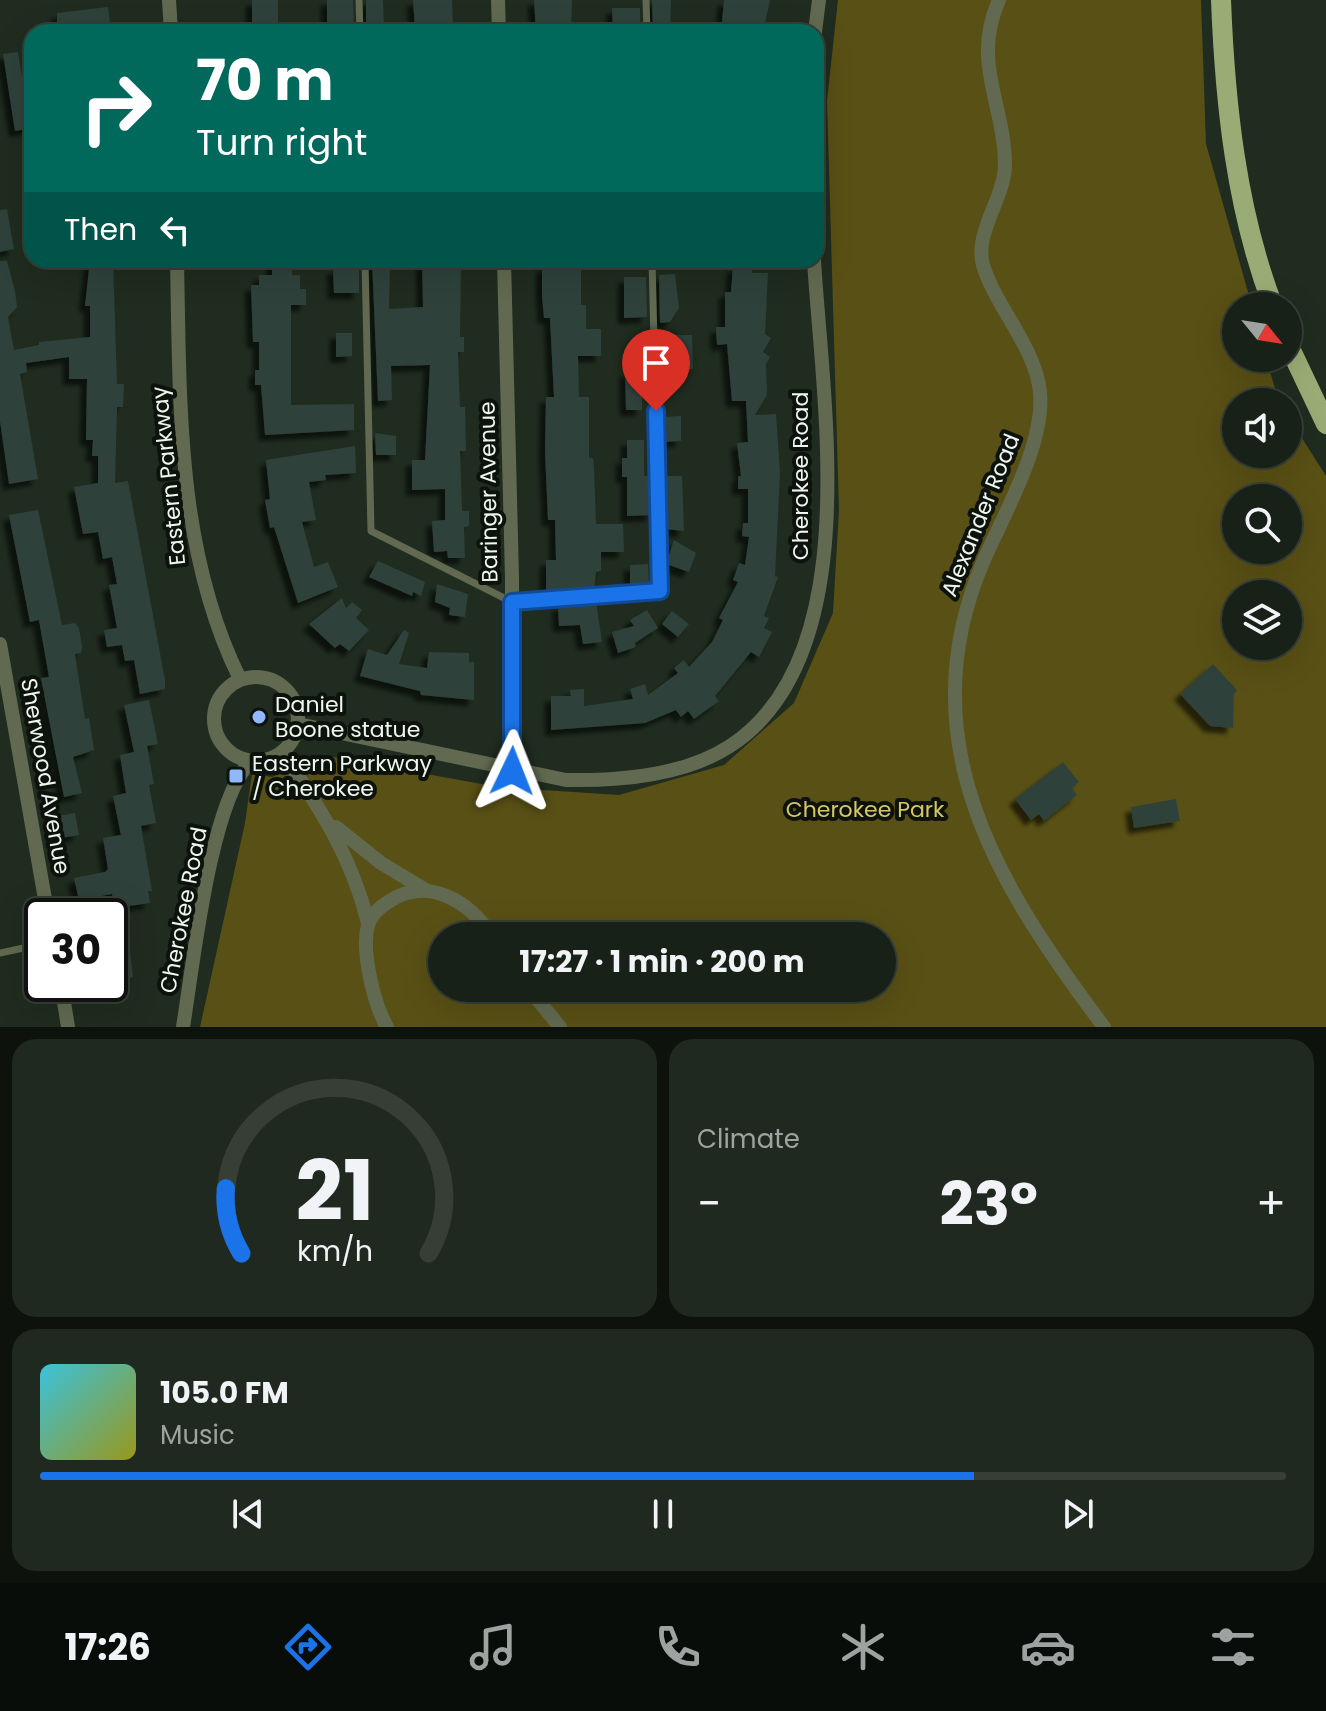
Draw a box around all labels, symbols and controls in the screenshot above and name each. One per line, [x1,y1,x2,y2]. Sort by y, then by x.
text: 70 m [196,41,334,120]
icon: right [64,56,168,160]
text: Turn right [196,117,367,168]
text: Then [64,208,137,251]
icon: left [153,208,197,252]
north arrow [1222,292,1302,372]
map controls [1222,292,1302,660]
pin [622,329,690,411]
icon: arrive [634,341,678,385]
street label: Eastern Parkway [144,384,193,567]
button: sound [1222,388,1302,468]
street label: Cherokee Road [785,392,816,560]
street label: Baringer Avenue [471,401,506,583]
street label: Alexander Road [934,429,1027,601]
button: search [1222,484,1302,564]
button: layers [1222,580,1302,660]
street label: Sherwood Avenue [13,676,78,876]
place label: Daniel Boone statue [275,689,420,745]
marker: Daniel Boone statue [250,708,268,726]
position arrow [470,729,554,813]
place label: Eastern Parkway / Cherokee [252,748,433,804]
marker: Eastern Parkway / Cherokee [227,767,245,785]
park label: Cherokee Park [786,794,945,825]
street label: Cherokee Road [152,824,215,996]
speed limit sign: 30 [24,898,128,1002]
text: 17:27 · 1 min · 200 m [519,940,805,983]
text: Climate [697,1121,800,1157]
text: 21 [295,1133,374,1249]
text: 23° [939,1162,1038,1246]
text: − [697,1173,721,1234]
text: + [1256,1173,1286,1234]
text: km/h [296,1231,373,1271]
text: 105.0 FM [160,1371,289,1414]
text: Music [160,1417,235,1453]
icon: previous [226,1492,270,1536]
icon: pause [641,1492,685,1536]
icon: next [1056,1492,1100,1536]
icon: directions [280,1619,336,1675]
icon: music [465,1619,521,1675]
icon: phone [650,1619,706,1675]
icon: climate [835,1619,891,1675]
icon: car [1020,1619,1076,1675]
icon: filters [1205,1619,1261,1675]
text: 17:26 [65,1622,151,1673]

